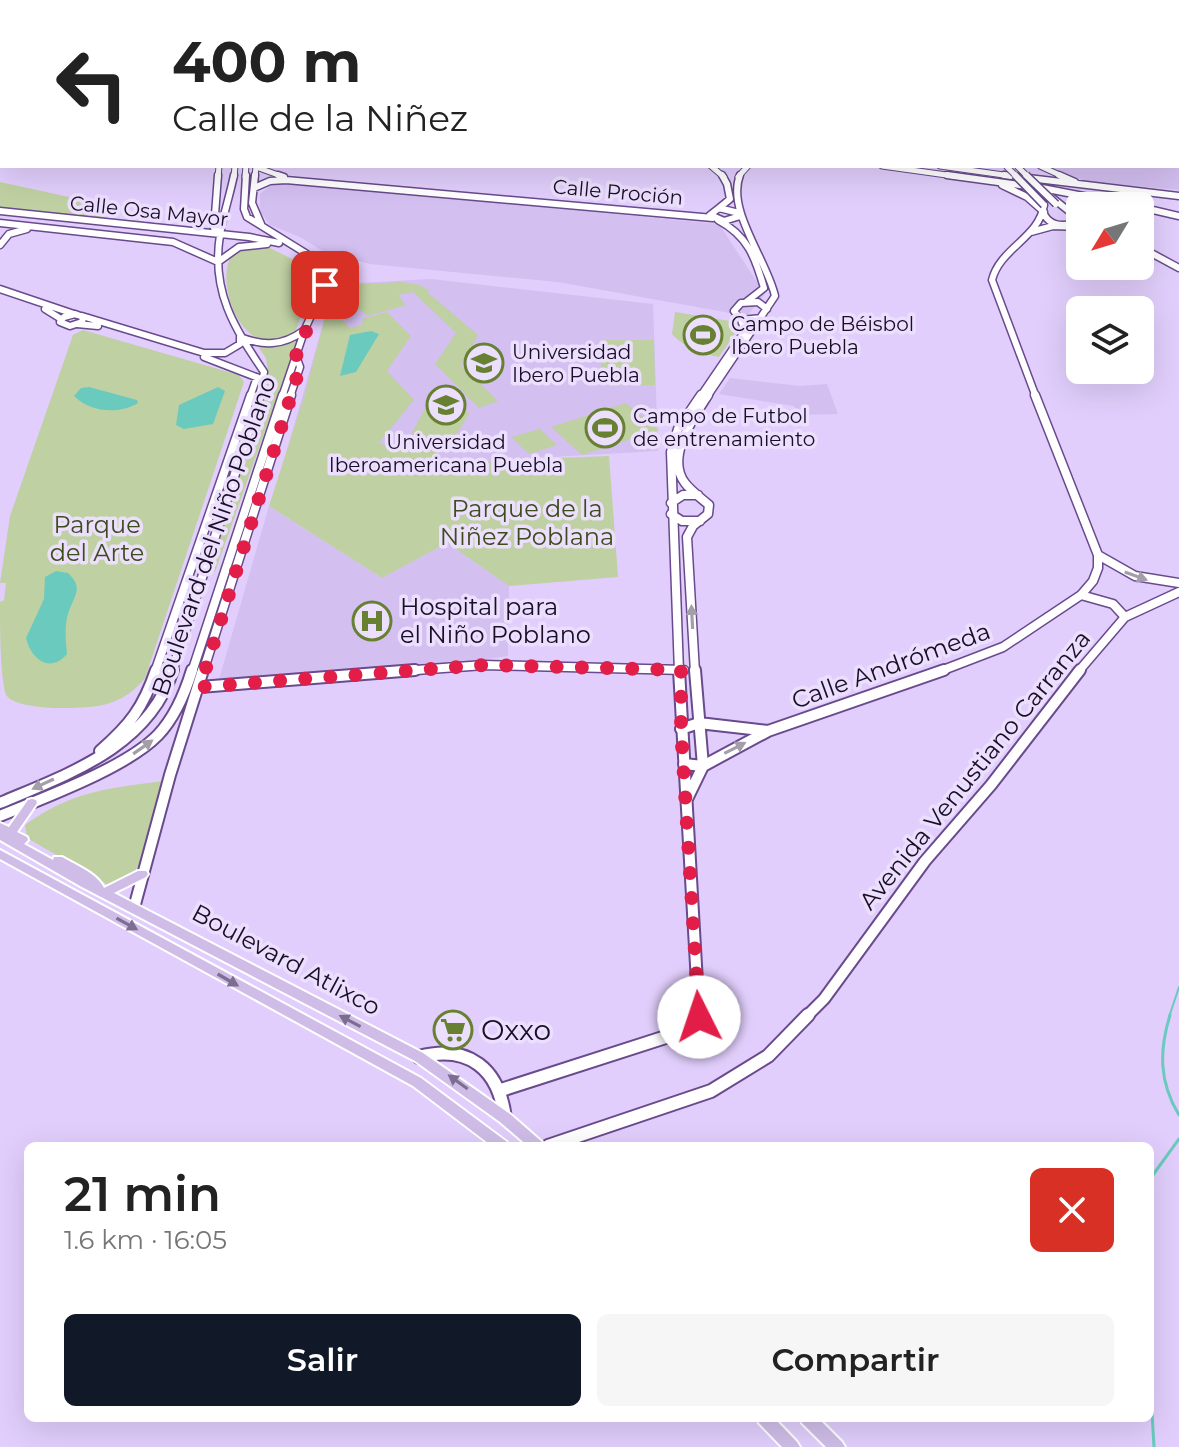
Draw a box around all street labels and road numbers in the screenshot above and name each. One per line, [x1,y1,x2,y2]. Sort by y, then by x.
street label: Calle Proción [552,174,684,210]
street label: Calle Osa Mayor [69,191,229,231]
street label: Boulevard del Niño Poblano [145,372,282,699]
street label: Calle Andrómeda [788,616,994,715]
street label: Avenida Venustiano Carranza [853,624,1096,915]
street label: Boulevard Atlixco [187,898,385,1021]

